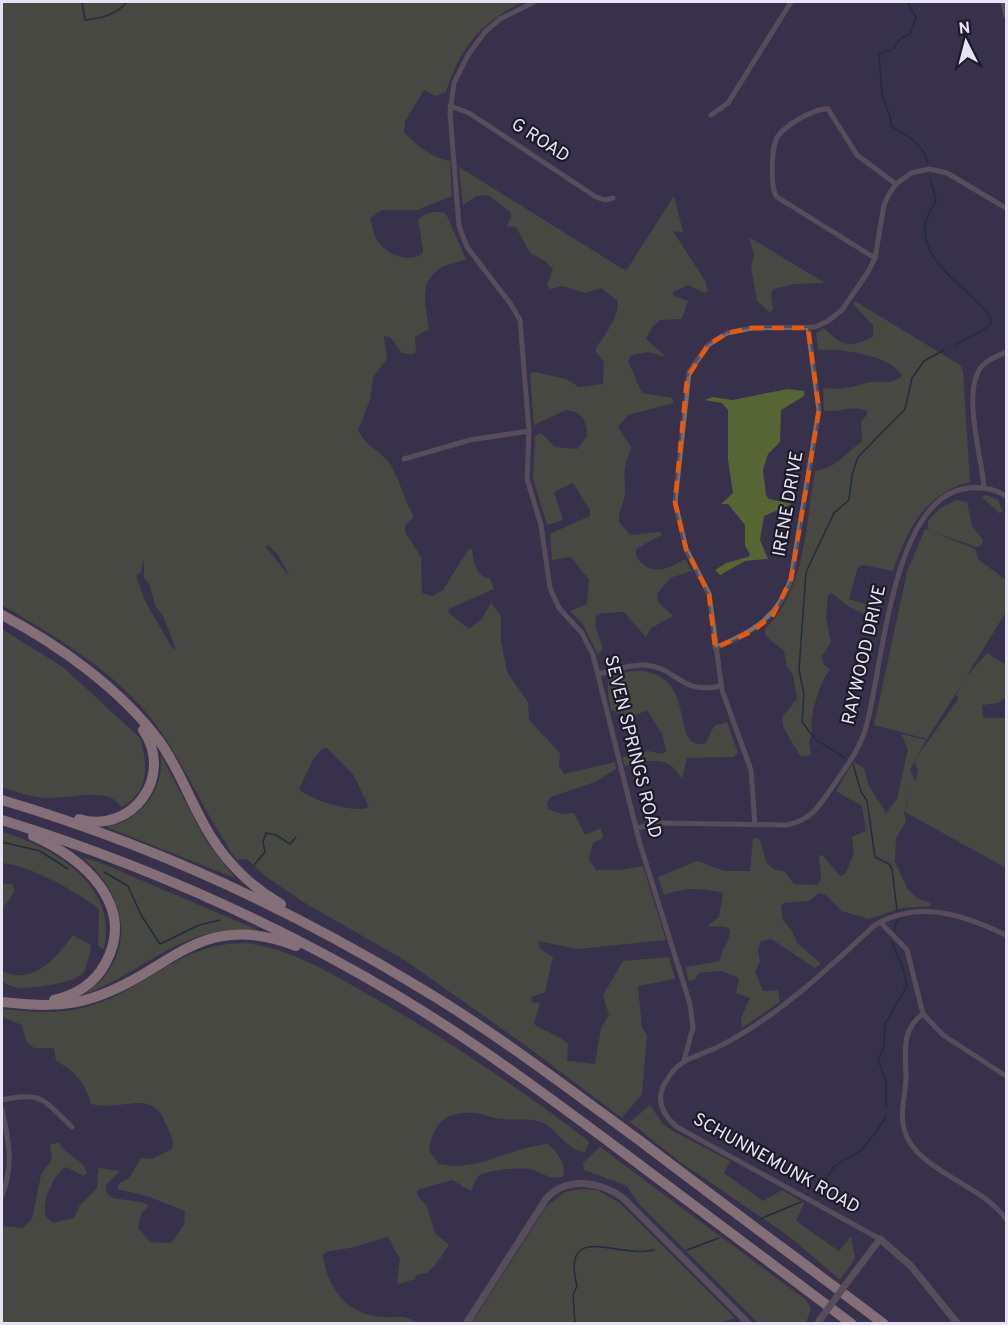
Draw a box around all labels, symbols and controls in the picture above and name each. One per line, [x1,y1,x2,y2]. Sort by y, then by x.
north arrow [936,12,996,72]
text: N [958,19,971,40]
street label: G ROAD [506,114,574,168]
street label: IRENE DRIVE [768,449,810,559]
street label: RAYWOOD DRIVE [838,583,892,727]
street label: SEVEN SPRINGS ROAD [598,653,666,841]
street label: SCHUNNEMUNK ROAD [688,1109,864,1219]

